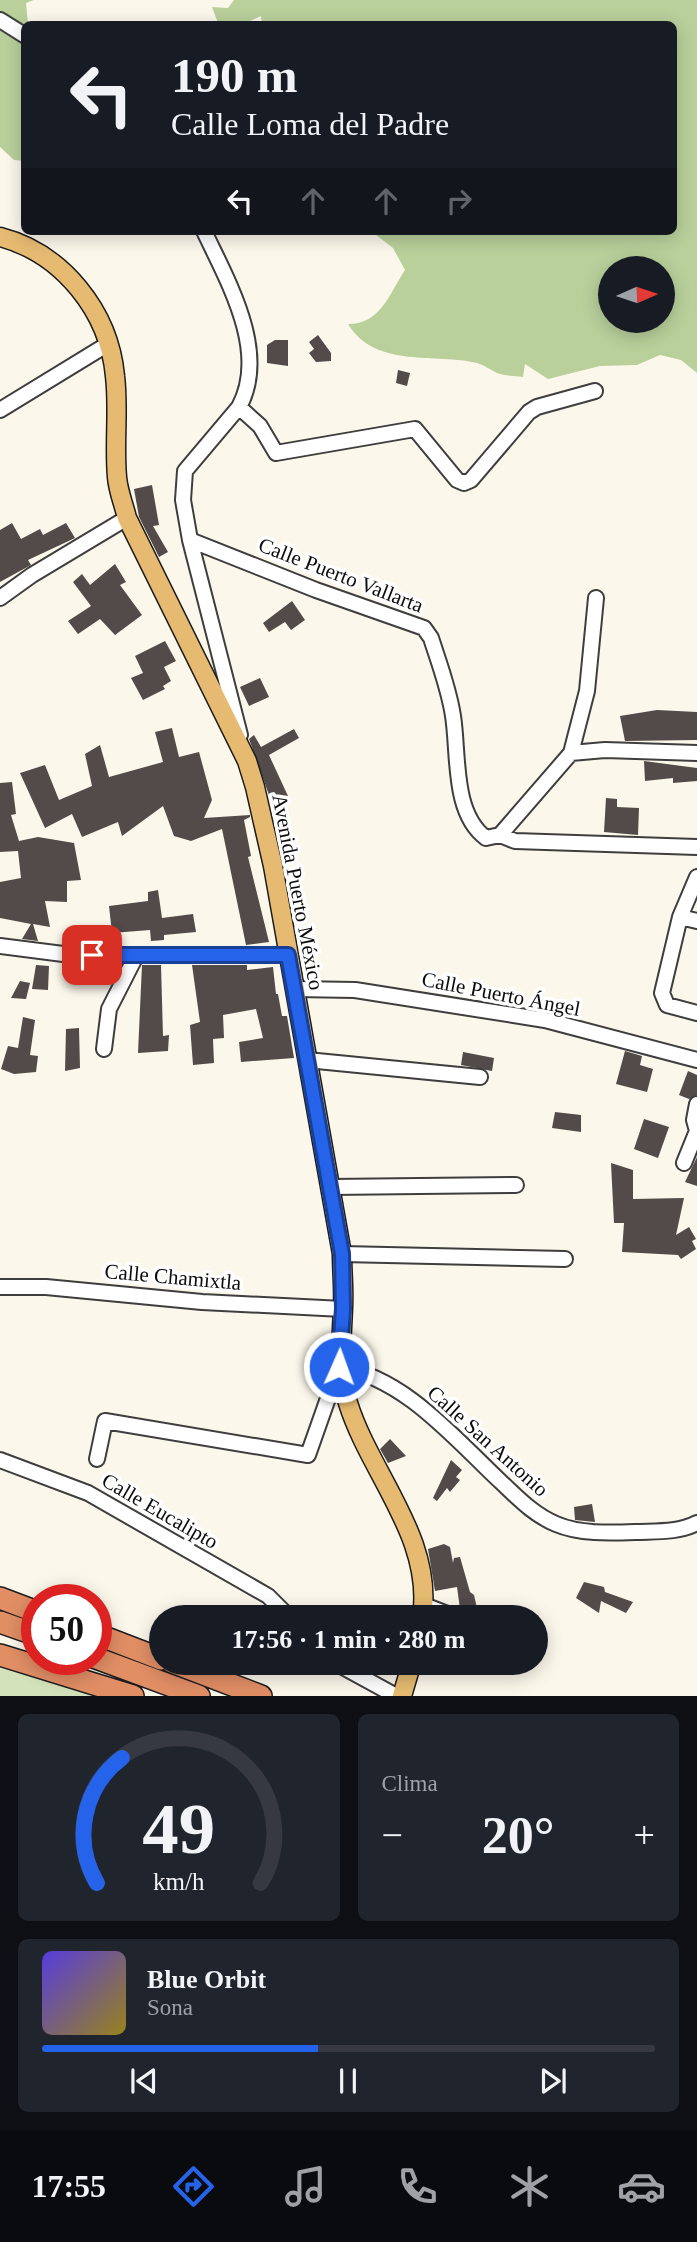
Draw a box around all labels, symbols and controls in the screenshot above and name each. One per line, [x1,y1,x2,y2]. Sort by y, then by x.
text: 190 m [171,48,298,103]
icon: left [56,49,147,140]
text: Calle Loma del Padre [171,106,449,142]
icon: left [221,182,259,220]
icon: ahead [294,182,332,220]
icon: ahead [367,182,405,220]
icon: right [440,182,478,220]
north arrow [598,256,676,332]
map controls [598,256,675,333]
street label: Calle Puerto Vallarta [255,533,427,618]
street label: Avenida Puerto México [267,792,329,992]
pin [62,925,122,985]
icon: arrive [73,936,111,974]
street label: Calle Puerto Ángel [420,967,582,1021]
street label: Calle Chamixtla [104,1259,243,1295]
position arrow [302,1330,376,1404]
street label: Calle San Antonio [423,1381,553,1501]
street label: Calle Eucalipto [98,1468,222,1554]
speed limit sign: 50 [21,1584,112,1675]
text: 17:56 · 1 min · 280 m [232,1625,466,1654]
text: Clima [382,1771,438,1796]
text: 49 [142,1789,215,1870]
text: 20° [482,1807,555,1864]
text: − [382,1814,403,1856]
text: + [634,1814,655,1856]
text: km/h [153,1868,205,1895]
text: Blue Orbit [147,1965,266,1994]
text: Sona [147,1995,193,2020]
icon: previous [125,2062,163,2100]
icon: pause [329,2062,367,2100]
icon: next [534,2062,572,2100]
icon: directions [169,2162,218,2211]
icon: music [281,2162,330,2211]
icon: phone [393,2162,442,2211]
icon: climate [505,2162,554,2211]
icon: car [617,2162,666,2211]
text: 17:55 [31,2168,106,2204]

